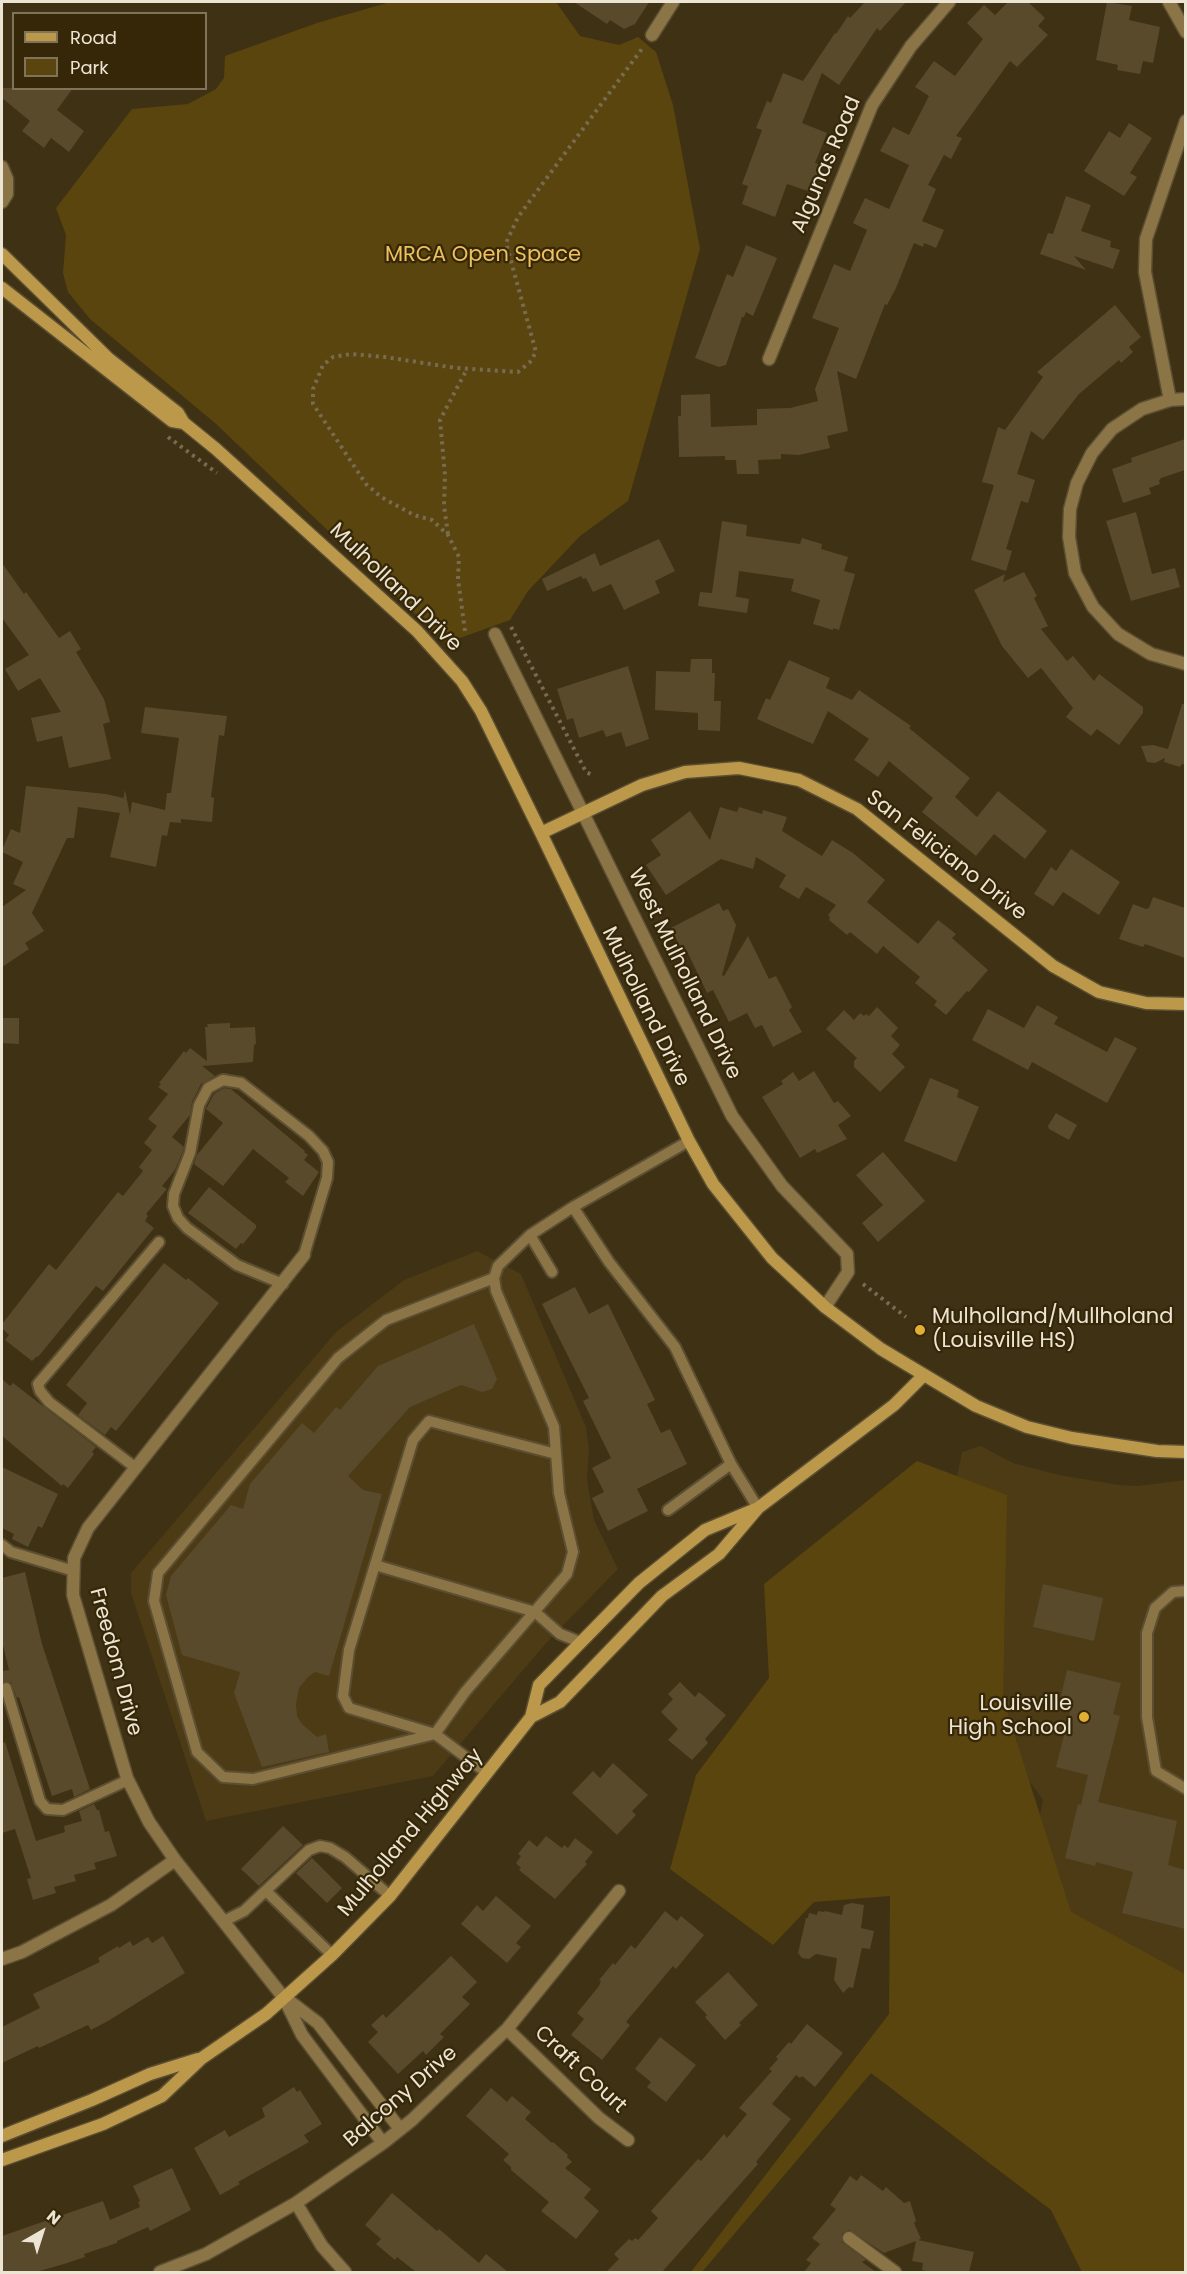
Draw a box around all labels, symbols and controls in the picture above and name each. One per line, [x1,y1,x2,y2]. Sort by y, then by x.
legend [12,12,207,90]
text: Road [70,25,117,50]
text: Park [70,55,109,80]
street label: Algunas Road [787,93,867,237]
park label: MRCA Open Space [385,243,581,269]
street label: Mulholland Drive [324,519,466,657]
street label: San Feliciano Drive [861,786,1031,926]
street label: West Mulholland Drive [622,864,746,1084]
street label: Mulholland Drive [596,923,694,1091]
place label: Mulholland/Mullholand (Louisville HS) [932,1305,1173,1355]
marker: Mulholland/Mullholand (Louisville HS) [913,1323,927,1337]
street label: Freedom Drive [83,1585,147,1739]
place label: Louisville High School [948,1692,1072,1742]
marker: Louisville High School [1077,1710,1091,1724]
street label: Mulholland Highway [333,1744,489,1922]
street label: Craft Court [529,2021,631,2119]
street label: Balcony Drive [339,2041,463,2153]
north arrow [12,2202,72,2262]
text: N [42,2205,66,2230]

